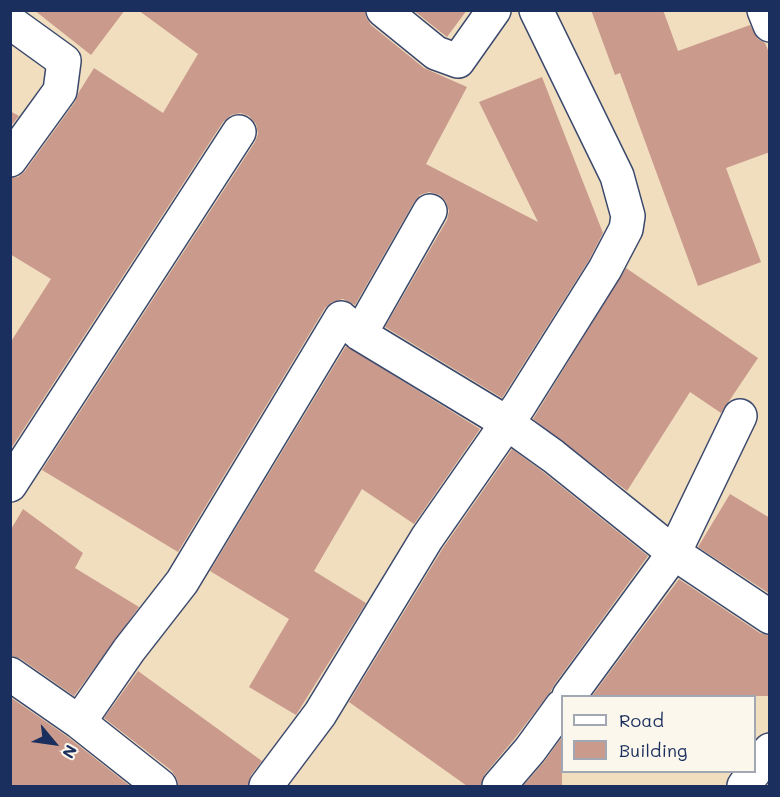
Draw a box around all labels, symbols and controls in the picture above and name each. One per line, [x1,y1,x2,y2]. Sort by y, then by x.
legend [561,695,756,773]
text: Road [619,708,664,732]
north arrow [24,713,84,773]
text: Building [619,738,687,762]
text: N [58,742,82,762]

